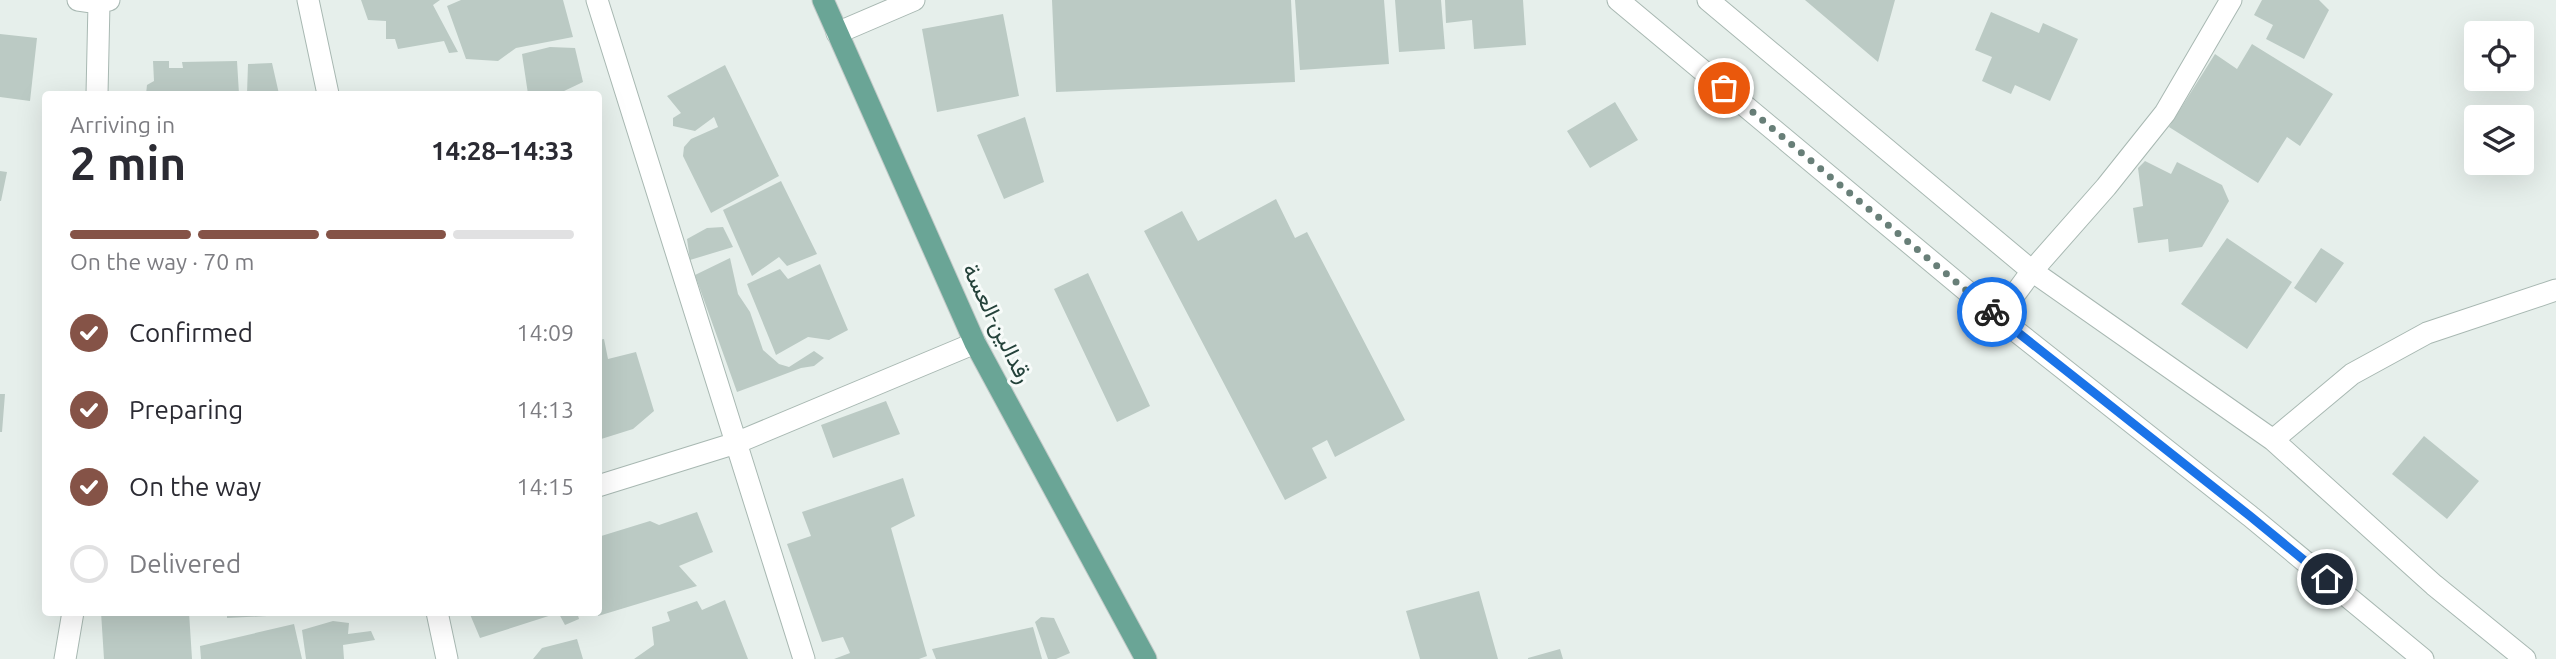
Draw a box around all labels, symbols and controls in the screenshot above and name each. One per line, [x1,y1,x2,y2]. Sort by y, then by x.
map controls [2464,21,2534,175]
button: locate [2464,21,2534,91]
pin [1694,58,1754,118]
icon: bag [1705,69,1743,107]
button: layers [2464,105,2534,175]
text: Arriving in [70,112,175,137]
text: 14:28–14:33 [431,136,574,165]
text: 2 min [70,137,186,189]
text: On the way · 70 m [70,249,254,274]
street label: رقدالين-العسة [956,259,1038,388]
courier [1957,277,2027,347]
icon: bike [1973,293,2011,331]
icon: check [70,314,108,352]
text: Confirmed [129,318,253,347]
text: 14:09 [516,320,574,345]
icon: check [70,391,108,429]
text: Preparing [129,395,243,424]
text: 14:13 [516,397,574,422]
icon: check [70,468,108,506]
text: On the way [129,472,261,501]
text: 14:15 [516,474,574,499]
text: Delivered [129,549,241,578]
pin [2297,549,2357,609]
icon: home [2308,560,2346,598]

